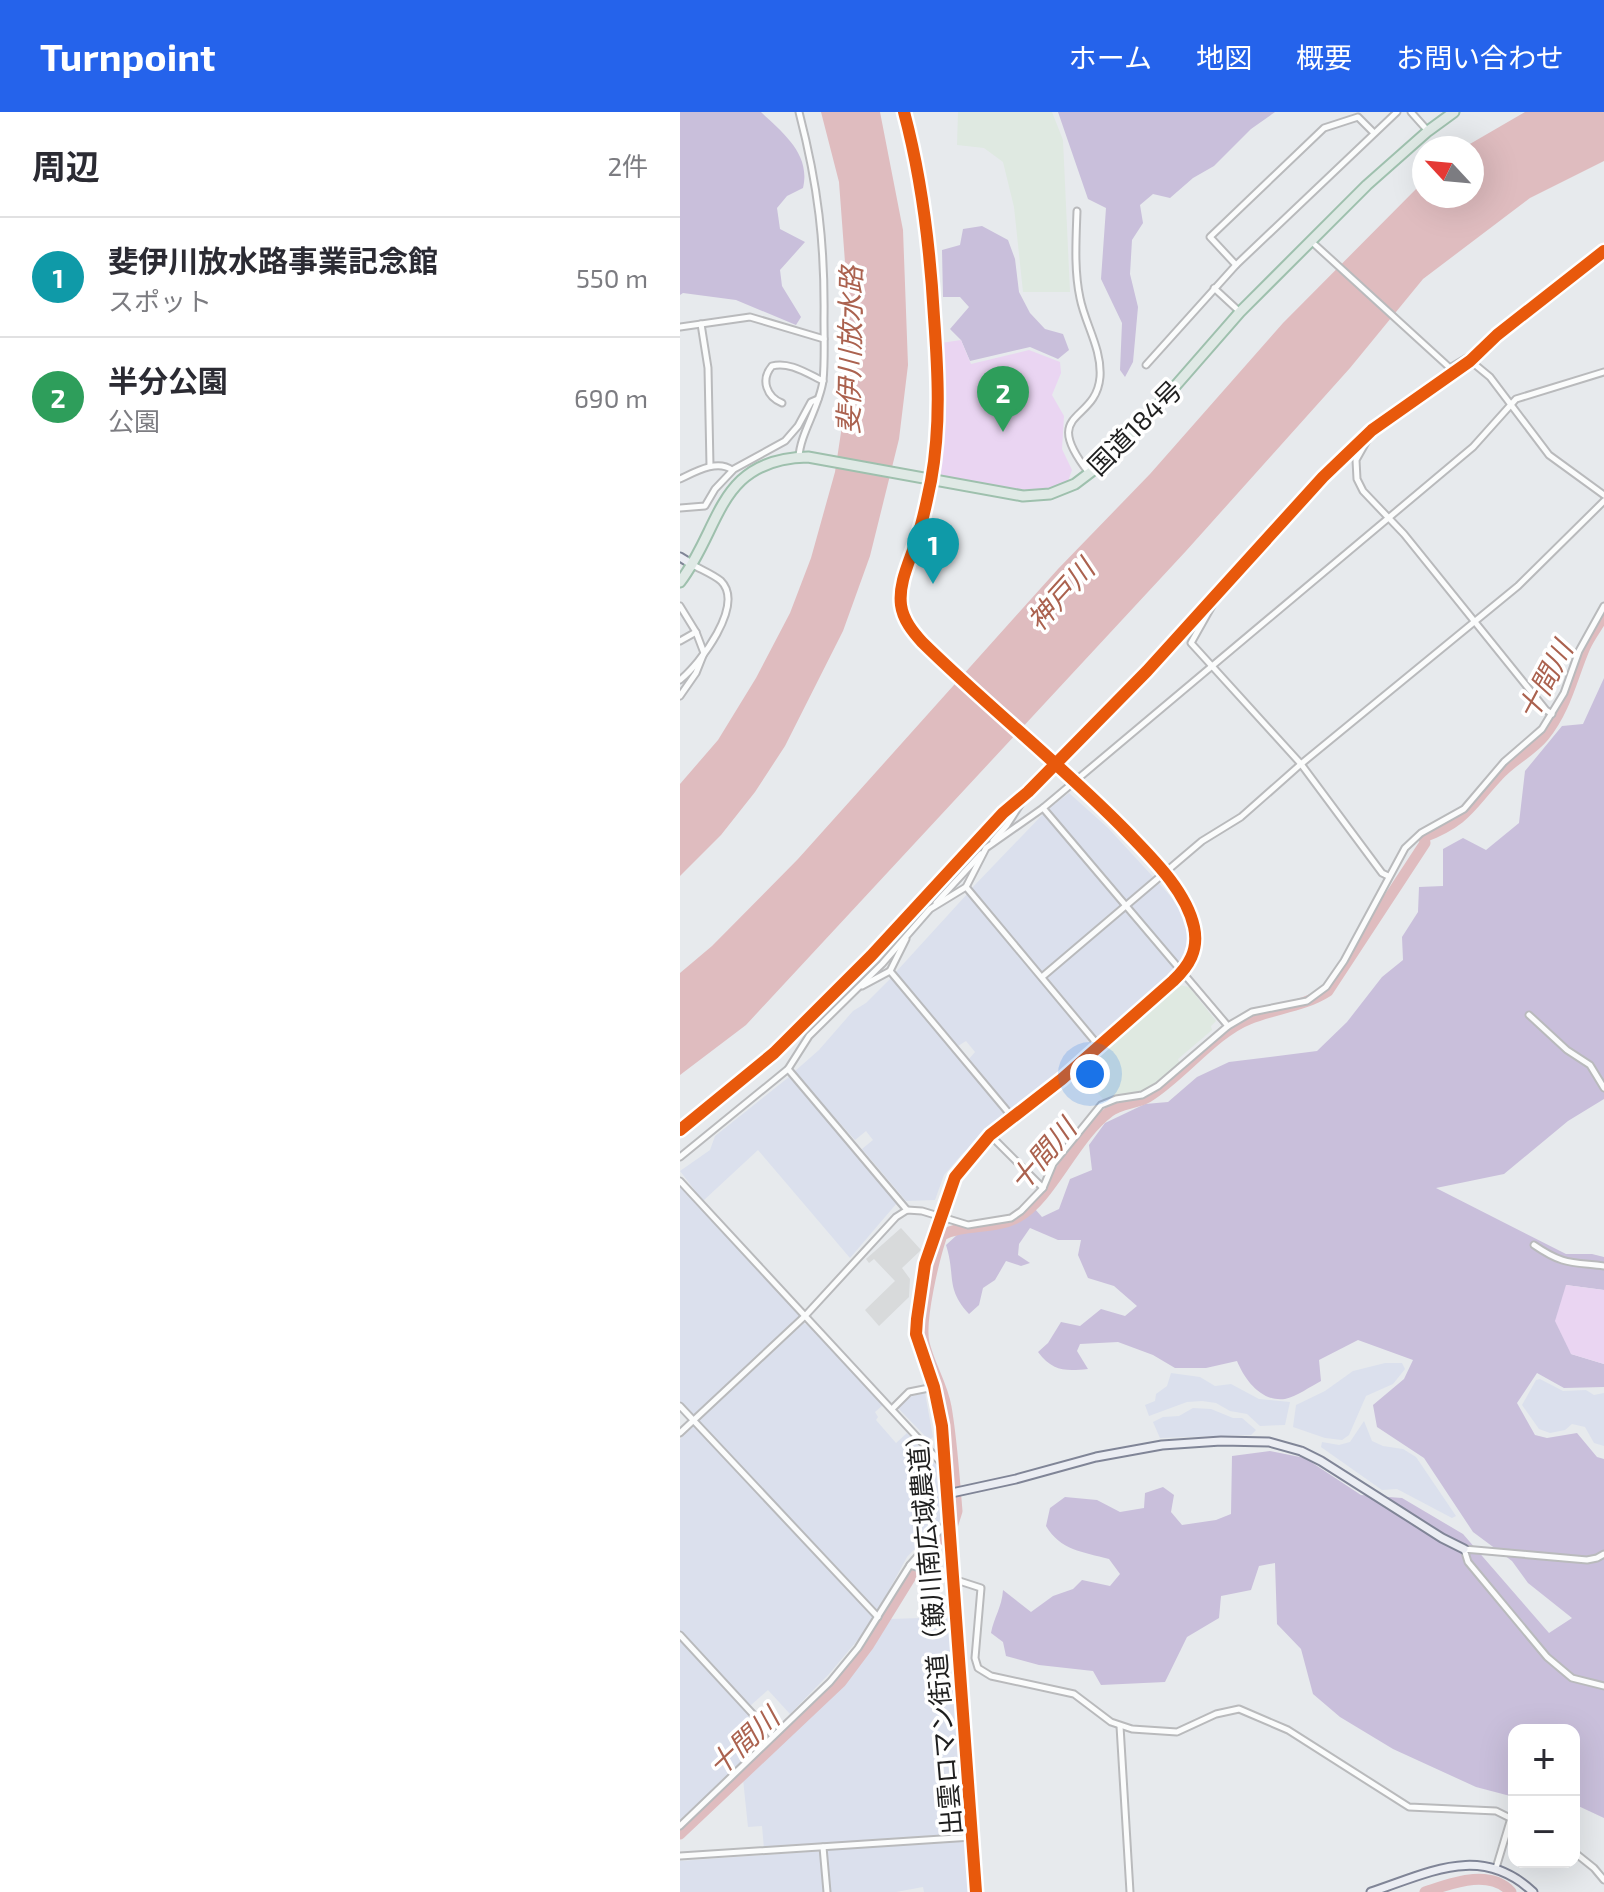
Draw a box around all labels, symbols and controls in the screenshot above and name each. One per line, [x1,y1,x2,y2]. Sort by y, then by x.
text: Turnpoint [40,33,216,79]
text: ホーム [1069,40,1152,74]
text: 地図 [1196,40,1252,74]
text: 概要 [1296,40,1352,74]
text: お問い合わせ [1396,40,1564,74]
north arrow [1412,136,1484,208]
text: 周辺 [32,145,100,186]
text: 2件 [607,150,648,181]
text: 斐伊川放水路事業記念館 [108,242,438,278]
text: 1 [52,262,64,293]
text: 550 m [576,262,648,293]
water label: 斐伊川放水路 [831,264,867,434]
text: スポット [108,285,212,316]
text: 半分公園 [108,362,228,398]
pin: 2 [977,366,1029,432]
street label: 国道184号 [1081,374,1187,480]
text: 2 [50,382,66,413]
text: 690 m [574,382,648,413]
text: 公園 [108,405,160,436]
pin: 1 [907,518,959,584]
water label: 神戸川 [1019,549,1103,637]
water label: 十間川 [1509,632,1580,725]
your location [1070,1054,1110,1094]
water label: 十間川 [1002,1109,1084,1197]
street label: 出雲ロマン街道（簸川南広域農道） [899,1419,967,1837]
water label: 十間川 [701,1698,787,1782]
map controls [1508,1724,1580,1868]
button: + [1508,1724,1580,1796]
button: − [1508,1796,1580,1868]

